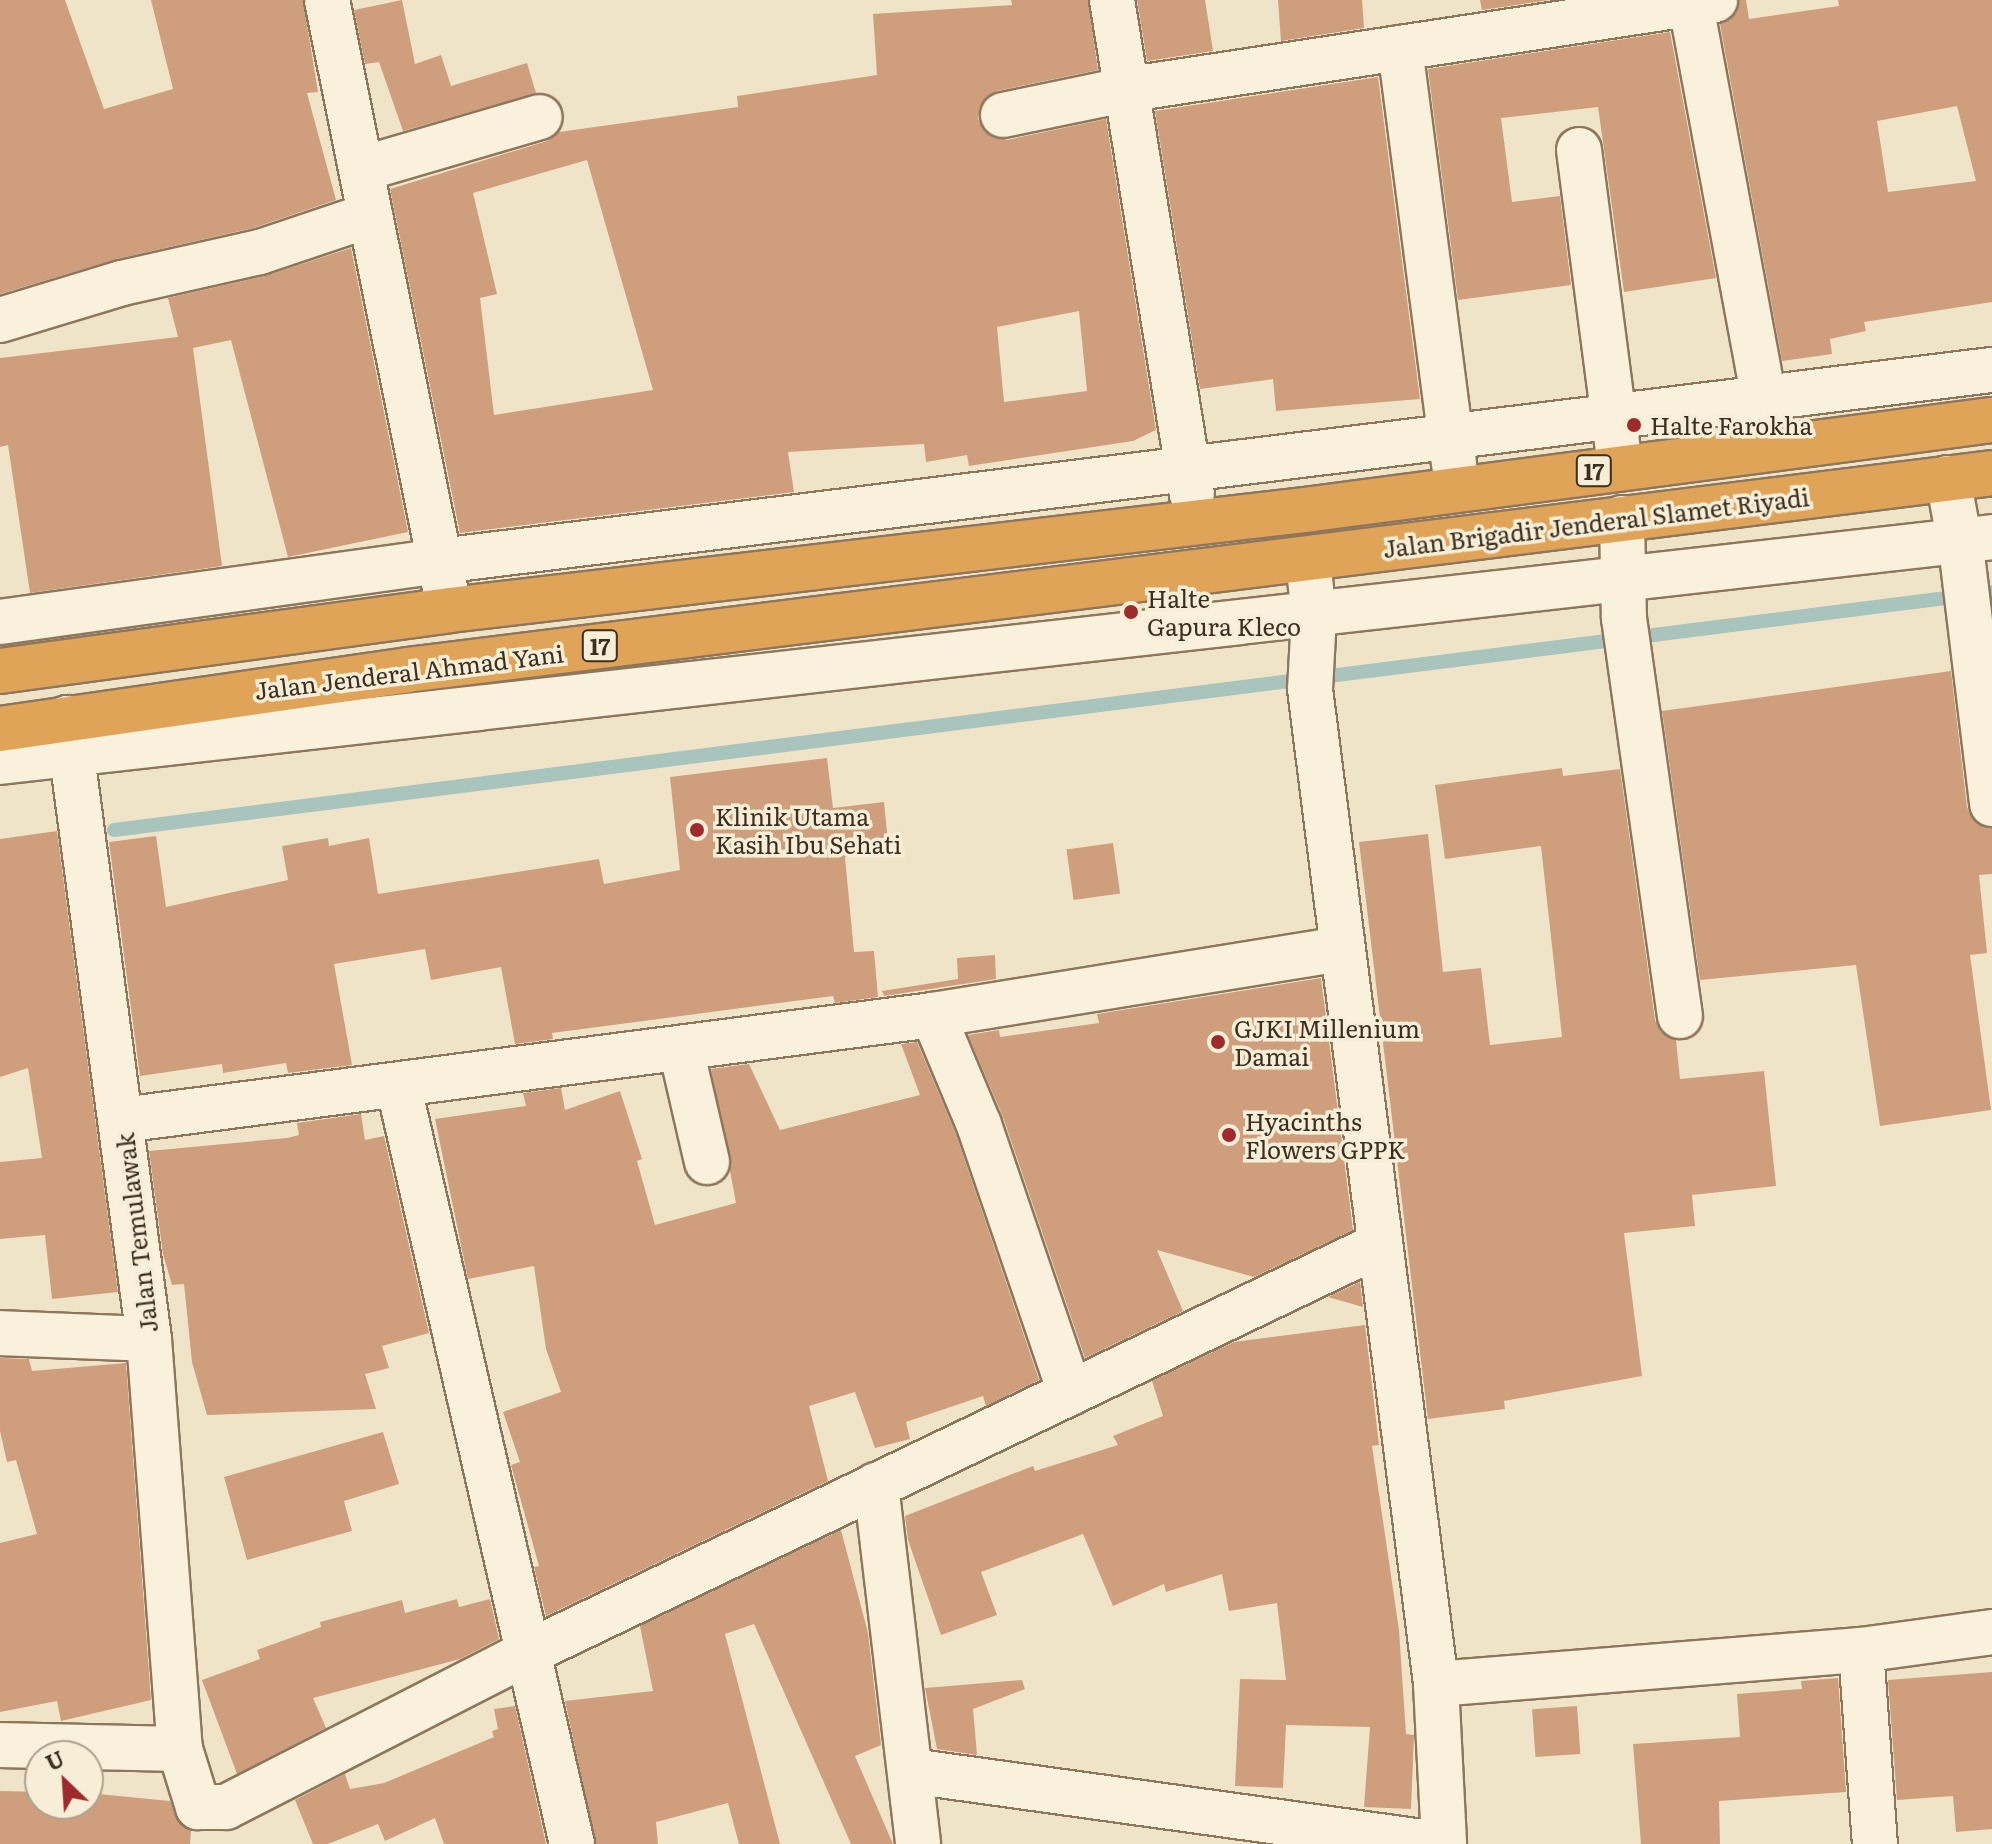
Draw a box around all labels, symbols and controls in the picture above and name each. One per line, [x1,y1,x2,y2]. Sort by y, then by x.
place label: Halte Farokha [1650,411,1812,439]
marker: Halte Farokha [1625,416,1643,434]
road number: 17 [1574,453,1614,489]
street label: Jalan Brigadir Jenderal Slamet Riyadi [1381,482,1811,562]
place label: Halte Gapura Kleco [1147,584,1301,640]
marker: Halte Gapura Kleco [1122,603,1140,621]
road number: 17 [580,628,620,664]
street label: Jalan Jenderal Ahmad Yani [253,638,565,704]
place label: Klinik Utama Kasih Ibu Sehati [715,802,901,858]
marker: Klinik Utama Kasih Ibu Sehati [686,819,708,841]
place label: GJKI Millenium Damai [1234,1014,1420,1070]
marker: GJKI Millenium Damai [1209,1033,1227,1051]
place label: Hyacinths Flowers GPPK [1245,1107,1405,1163]
marker: Hyacinths Flowers GPPK [1220,1126,1238,1144]
street label: Jalan Temulawak [109,1132,163,1334]
north arrow [24,1740,104,1820]
text: U [40,1741,69,1778]

